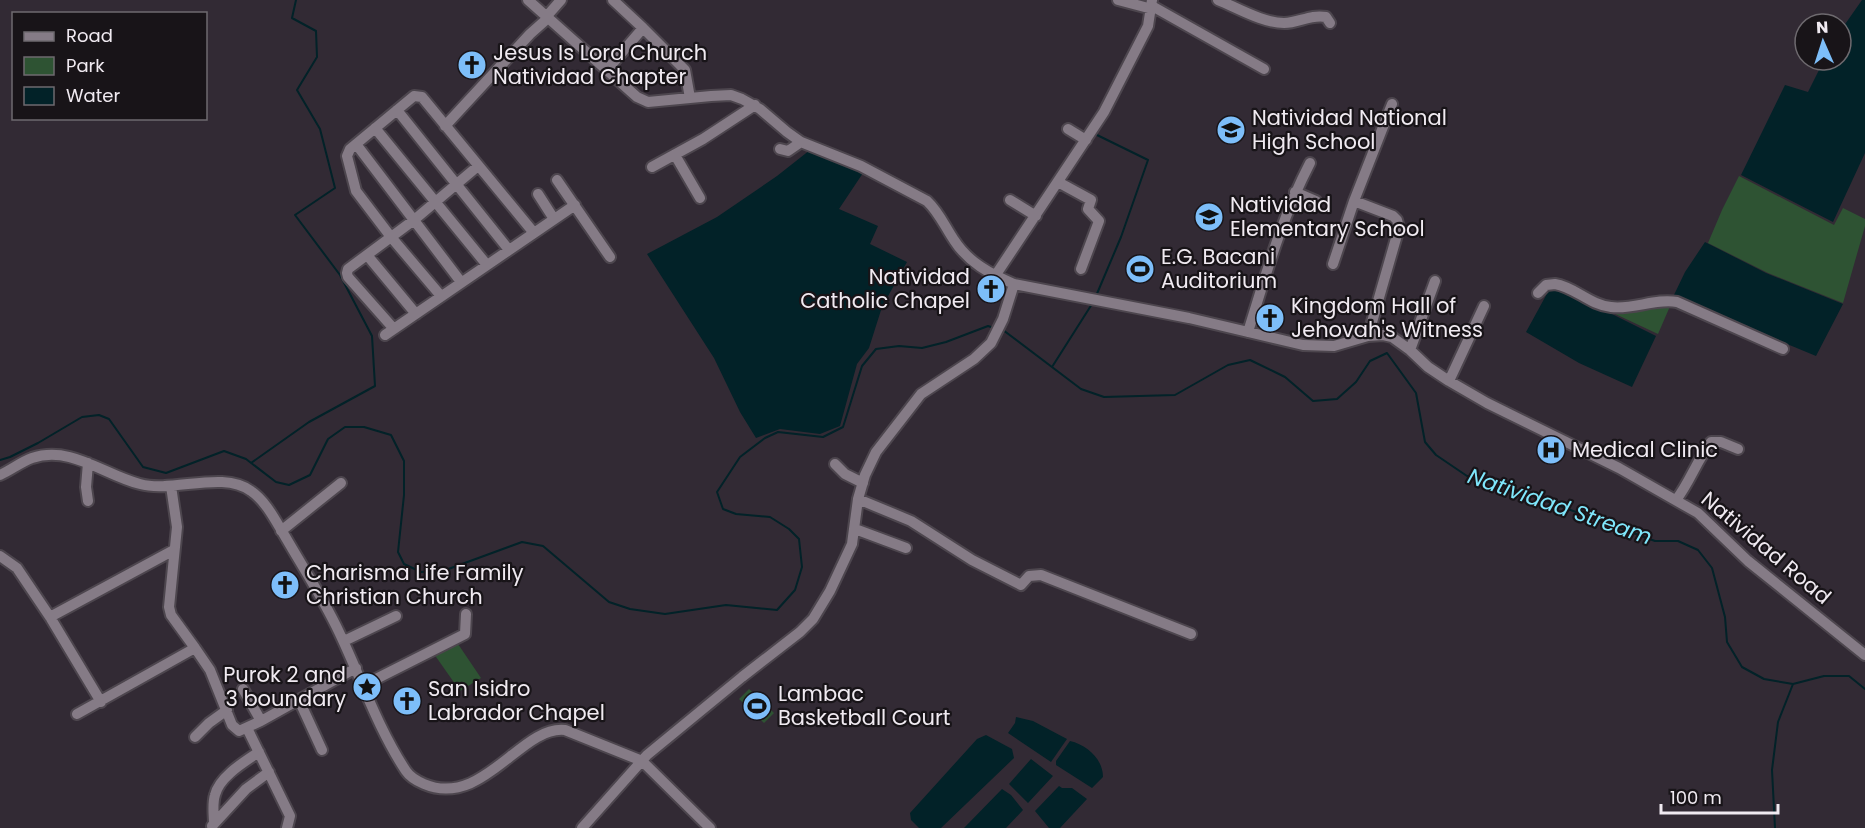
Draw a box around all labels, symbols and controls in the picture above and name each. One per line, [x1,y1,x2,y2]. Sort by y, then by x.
legend [12,12,207,120]
north arrow [1793,12,1853,72]
text: N [1816,16,1829,39]
text: Road [66,23,113,48]
place label: Jesus Is Lord Church Natividad Chapter [493,38,707,91]
church icon: Jesus Is Lord Church Natividad Chapter [456,49,488,81]
text: Park [66,53,105,78]
text: Water [66,83,120,108]
place label: Natividad National High School [1252,103,1447,156]
school or university icon: Natividad National High School [1215,114,1247,146]
place label: Natividad Elementary School [1230,190,1425,243]
school or university icon: Natividad Elementary School [1193,201,1225,233]
place label: E.G. Bacani Auditorium [1161,242,1277,295]
sports icon: E.G. Bacani Auditorium [1124,253,1156,285]
place label: Natividad Catholic Chapel [800,262,970,315]
church icon: Natividad Catholic Chapel [975,273,1007,305]
place label: Kingdom Hall of Jehovah's Witness [1291,291,1483,344]
church icon: Kingdom Hall of Jehovah's Witness [1254,302,1286,334]
hospital icon: Medical Clinic [1535,434,1567,466]
place label: Medical Clinic [1572,435,1718,464]
water label: Natividad Stream [1464,460,1656,553]
street label: Natividad Road [1695,485,1838,611]
place label: Charisma Life Family Christian Church [306,558,524,611]
church icon: Charisma Life Family Christian Church [269,569,301,601]
place label: Purok 2 and 3 boundary [223,660,346,713]
place icon: Purok 2 and 3 boundary [351,671,383,703]
place label: San Isidro Labrador Chapel [428,674,605,727]
place label: Lambac Basketball Court [778,679,950,732]
church icon: San Isidro Labrador Chapel [391,685,423,717]
sports icon: Lambac Basketball Court [741,690,773,722]
scale bar [1661,777,1778,815]
text: 100 m [1670,785,1722,810]

